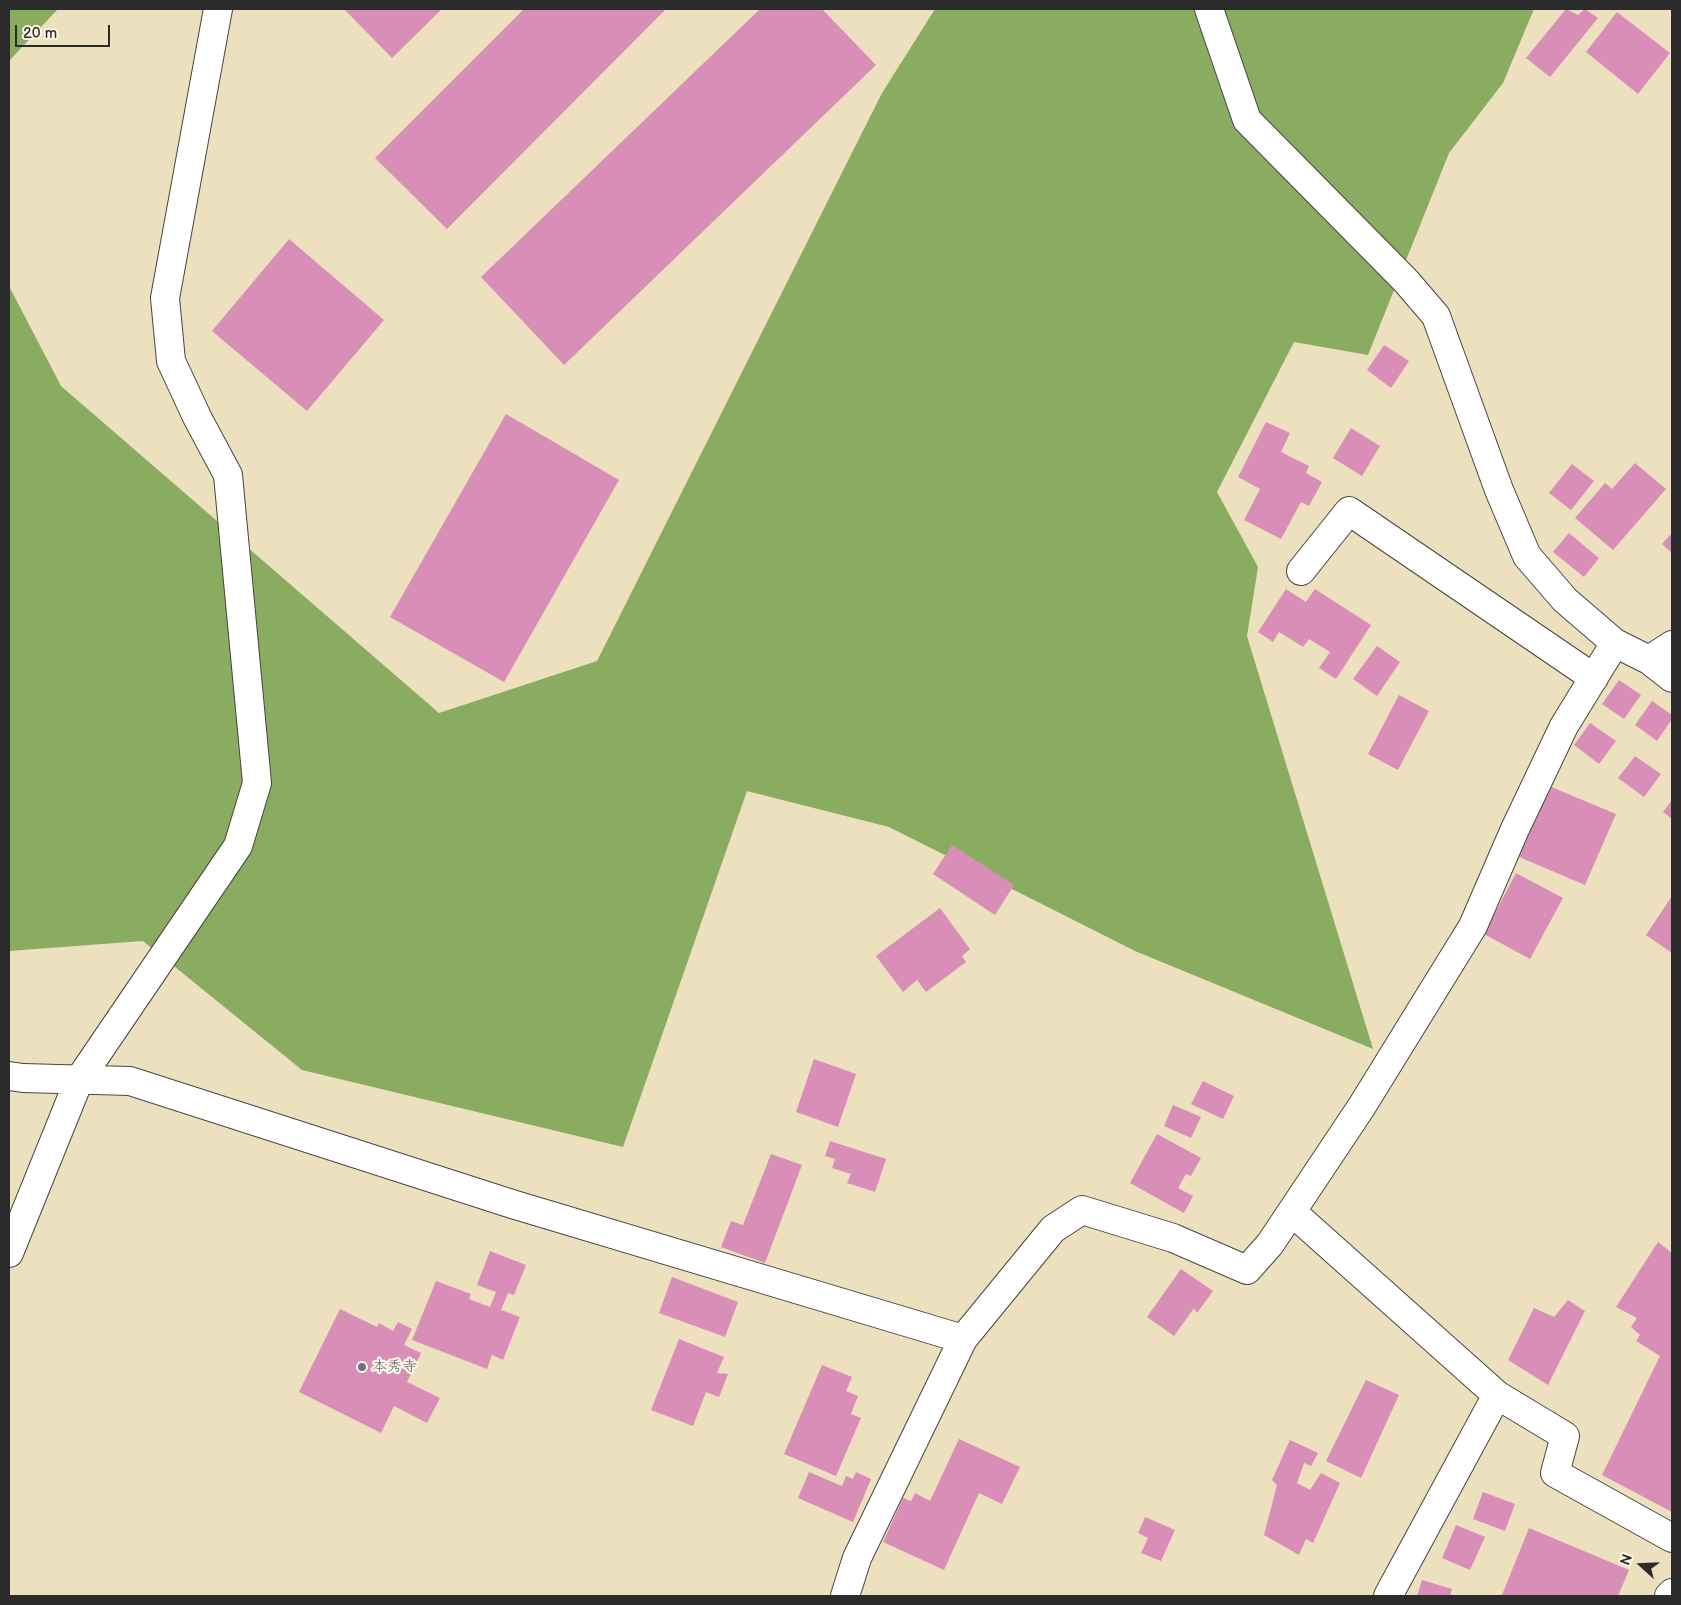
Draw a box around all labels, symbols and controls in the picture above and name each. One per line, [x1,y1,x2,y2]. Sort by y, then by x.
scale bar [18,15,112,47]
text: 20 m [23,24,57,43]
place label: 本秀寺 [372,1358,417,1376]
marker: 本秀寺 [356,1361,368,1373]
north arrow [1616,1540,1666,1590]
text: N [1617,1552,1636,1568]

